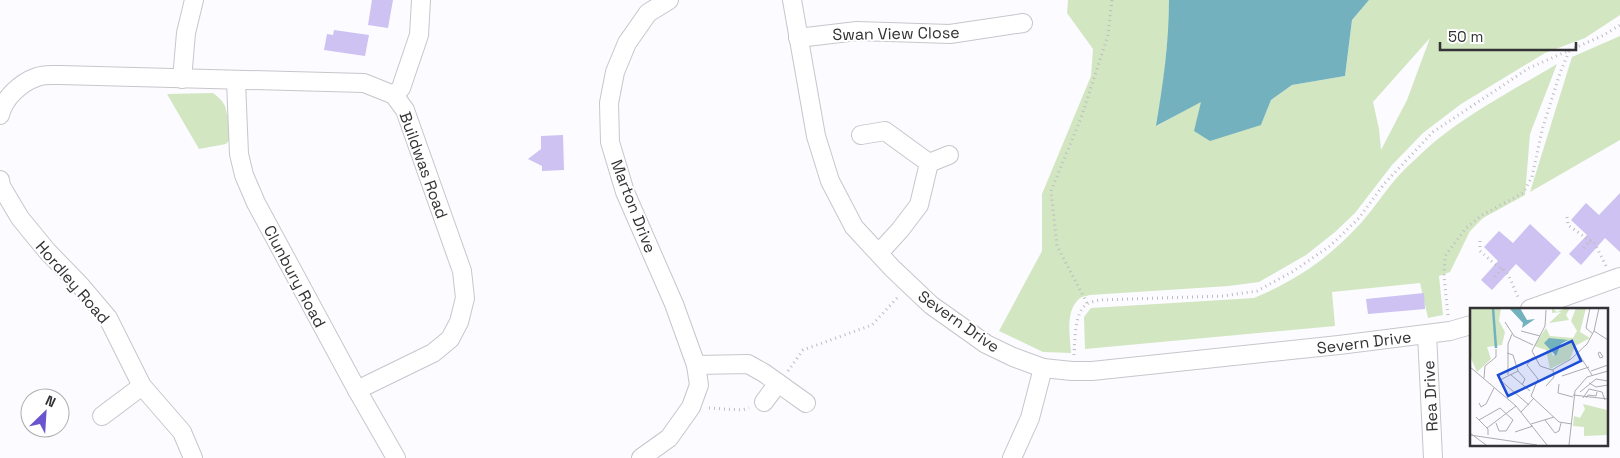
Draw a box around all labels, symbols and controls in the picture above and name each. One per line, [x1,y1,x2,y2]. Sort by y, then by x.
scale bar [1440,20,1576,52]
street label: Swan View Close [832,22,960,45]
text: 50 m [1448,27,1483,46]
street label: Buildwas Road [394,109,453,221]
street label: Marton Drive [606,157,661,256]
street label: Clunbury Road [259,221,330,331]
street label: Hordley Road [31,237,114,328]
street label: Severn Drive [914,286,1004,357]
inset map [1470,308,1608,446]
street label: Severn Drive [1316,326,1412,359]
street label: Rea Drive [1418,360,1443,432]
north arrow [20,388,70,438]
text: N [42,391,59,411]

